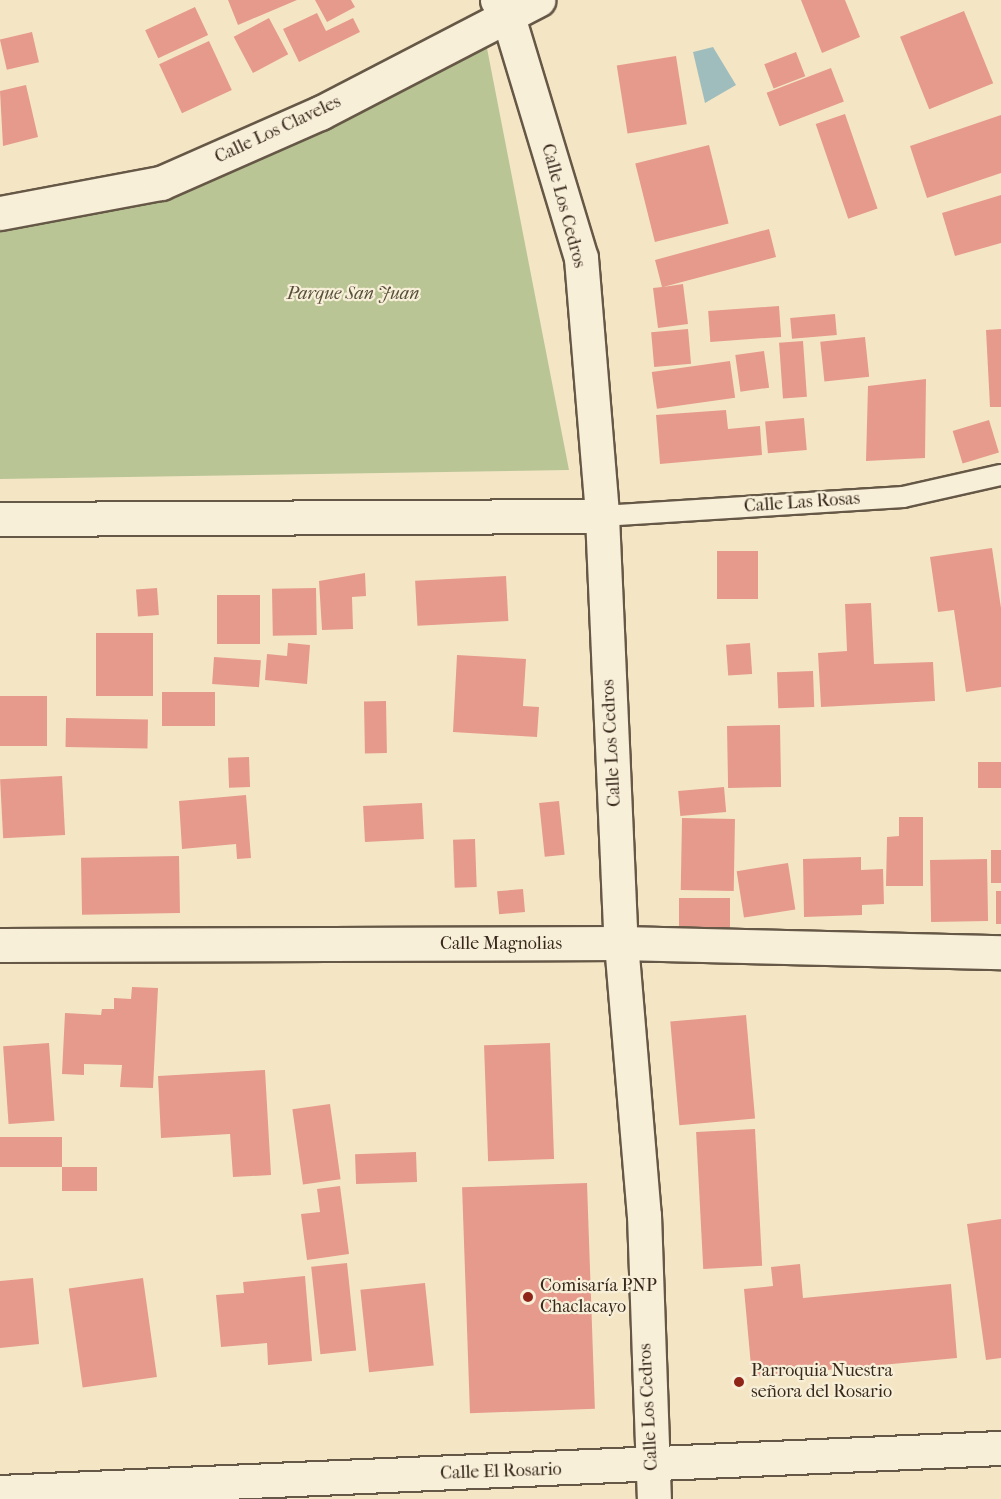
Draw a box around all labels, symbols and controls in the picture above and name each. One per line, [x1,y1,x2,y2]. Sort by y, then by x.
street label: Calle Los Claveles [212,91,344,169]
street label: Calle Los Cedros [536,142,590,270]
park label: Parque San Juan [287,283,419,305]
street label: Calle Las Rosas [743,488,861,518]
street label: Calle Los Cedros [598,679,626,807]
street label: Calle Magnolias [440,933,562,955]
place label: Comisaría PNP Chaclacayo [540,1276,657,1318]
marker: Comisaría PNP Chaclacayo [521,1290,535,1304]
street label: Calle Los Cedros [635,1343,663,1471]
place label: Parroquia Nuestra señora del Rosario [751,1361,893,1404]
marker: Parroquia Nuestra señora del Rosario [732,1375,746,1389]
street label: Calle El Rosario [440,1459,562,1485]

